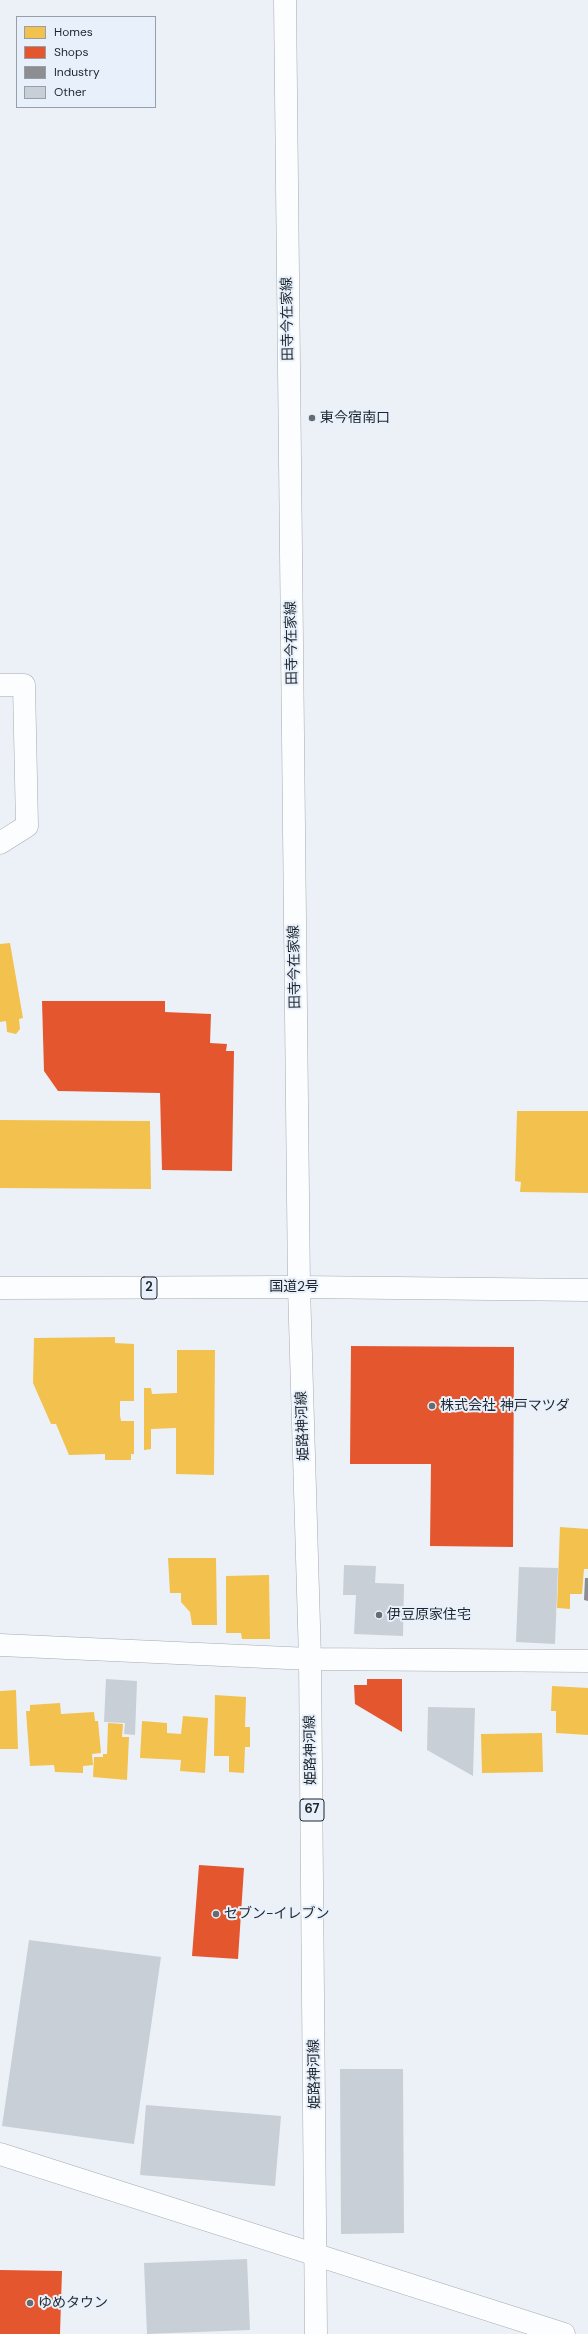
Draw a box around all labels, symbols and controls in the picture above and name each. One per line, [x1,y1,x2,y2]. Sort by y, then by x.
legend [16,16,156,108]
text: Homes [54,24,93,40]
text: Shops [54,44,89,60]
text: Industry [54,64,100,80]
text: Other [54,84,86,100]
street label: 田寺今在家線 [279,277,297,361]
place label: 東今宿南口 [320,410,390,426]
marker: 東今宿南口 [307,413,317,423]
street label: 田寺今在家線 [283,601,301,685]
street label: 田寺今在家線 [286,925,304,1009]
road number: 2 [141,1277,157,1299]
street label: 国道2号 [269,1279,319,1295]
street label: 姫路神河線 [293,1391,313,1461]
place label: 株式会社 神戸マツダ [440,1398,570,1414]
marker: 株式会社 神戸マツダ [427,1401,437,1411]
place label: 伊豆原家住宅 [387,1607,471,1623]
marker: 伊豆原家住宅 [374,1610,384,1620]
street label: 姫路神河線 [302,1715,320,1785]
road number: 67 [300,1799,324,1821]
place label: セブン-イレブン [224,1906,330,1922]
marker: セブン-イレブン [211,1909,221,1919]
street label: 姫路神河線 [306,2039,324,2109]
place label: ゆめタウン [38,2295,108,2311]
marker: ゆめタウン [25,2298,35,2308]

